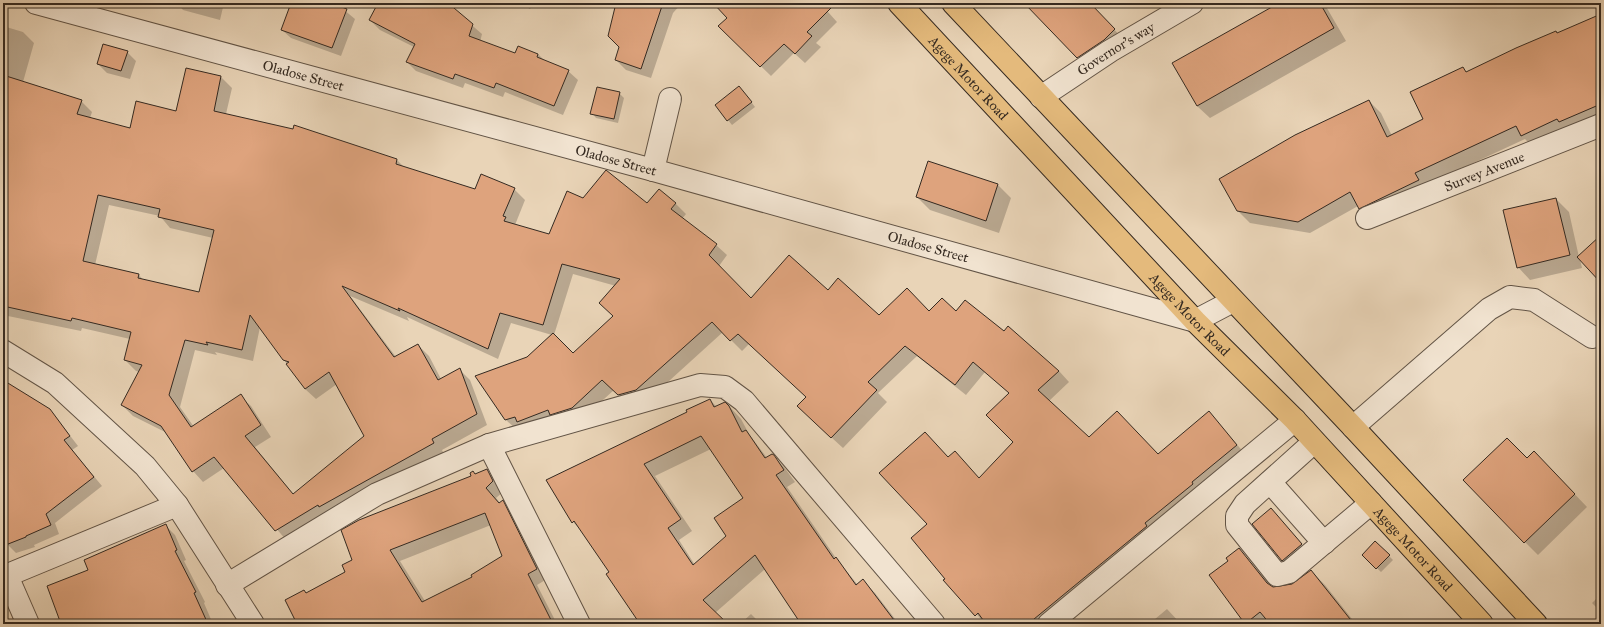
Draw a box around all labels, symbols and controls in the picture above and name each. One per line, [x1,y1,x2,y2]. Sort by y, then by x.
street label: Governor's way [1074,19,1158,80]
street label: Agege Motor Road [924,32,1011,124]
street label: Oladose Street [261,57,346,95]
street label: Oladose Street [574,141,659,180]
street label: Survey Avenue [1442,148,1527,196]
street label: Oladose Street [886,228,971,267]
street label: Agege Motor Road [1145,269,1233,360]
street label: Agege Motor Road [1369,503,1456,595]

